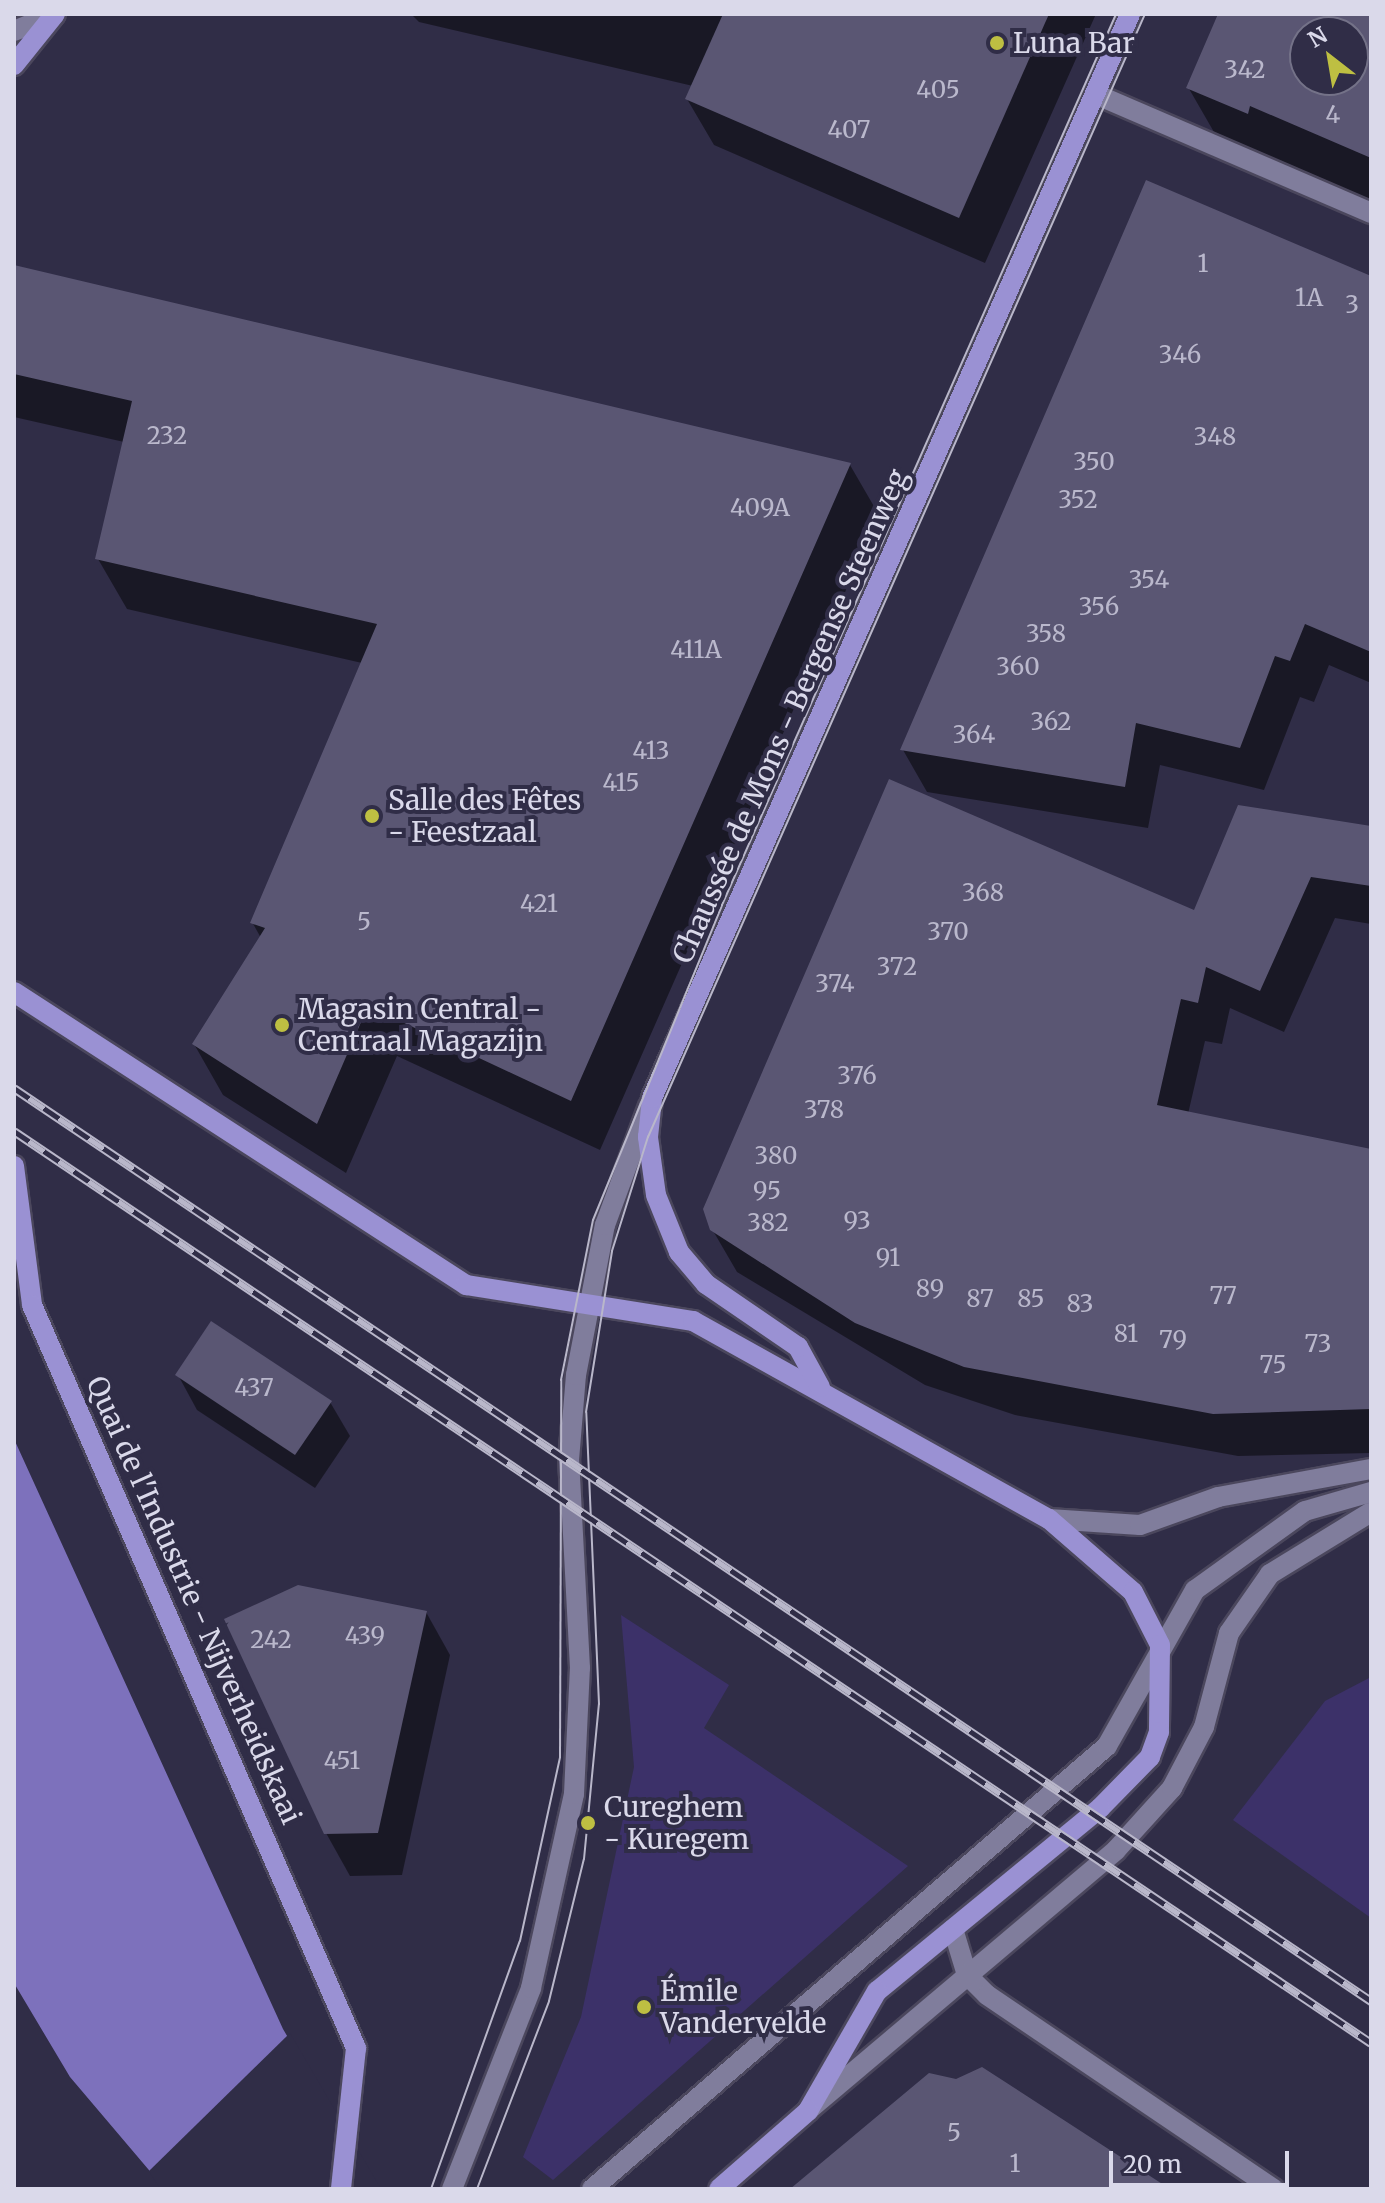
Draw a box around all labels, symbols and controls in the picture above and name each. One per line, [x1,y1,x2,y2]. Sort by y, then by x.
north arrow [1289,16,1369,96]
text: N [1303,21,1332,54]
place label: Luna Bar [1013,26,1135,60]
marker: Luna Bar [988,34,1006,52]
house number: 342 [1224,56,1266,84]
house number: 405 [916,76,960,104]
house number: 4 [1326,101,1340,129]
house number: 407 [827,116,871,144]
house number: 1 [1198,250,1208,278]
house number: 1A [1295,284,1323,312]
house number: 3 [1345,291,1359,319]
house number: 346 [1159,341,1201,369]
house number: 232 [147,422,187,450]
house number: 348 [1194,423,1236,451]
house number: 350 [1073,448,1115,476]
street label: Chaussée de Mons - Bergense Steenweg [665,464,915,968]
house number: 352 [1058,486,1098,514]
house number: 409A [730,494,790,522]
house number: 354 [1129,566,1169,594]
house number: 356 [1079,593,1119,621]
house number: 358 [1026,620,1066,648]
house number: 411A [670,636,722,664]
house number: 360 [996,653,1040,681]
house number: 362 [1030,708,1072,736]
house number: 364 [953,721,995,749]
house number: 413 [633,737,669,765]
house number: 415 [602,769,640,797]
place label: Salle des Fêtes - Feestzaal [388,783,581,849]
marker: Salle des Fêtes - Feestzaal [363,807,381,825]
house number: 368 [962,879,1004,907]
house number: 421 [520,890,558,918]
house number: 5 [357,908,371,936]
house number: 370 [927,918,969,946]
house number: 372 [877,953,917,981]
house number: 374 [815,970,855,998]
place label: Magasin Central - Centraal Magazijn [298,992,543,1058]
marker: Magasin Central - Centraal Magazijn [273,1016,291,1034]
house number: 376 [837,1062,877,1090]
house number: 378 [804,1096,844,1124]
house number: 380 [754,1142,798,1170]
house number: 95 [753,1177,781,1205]
house number: 93 [843,1207,871,1235]
house number: 382 [747,1209,789,1237]
house number: 91 [876,1244,900,1272]
house number: 89 [916,1275,944,1303]
house number: 77 [1209,1282,1237,1310]
house number: 87 [966,1285,994,1313]
house number: 85 [1017,1285,1045,1313]
house number: 83 [1066,1290,1094,1318]
house number: 81 [1114,1320,1138,1348]
house number: 79 [1159,1326,1187,1354]
house number: 73 [1305,1330,1331,1358]
house number: 75 [1260,1351,1286,1379]
street label: Quai de l'Industrie - Nijverheidskaai [80,1371,308,1829]
house number: 437 [234,1374,274,1402]
house number: 439 [345,1622,385,1650]
house number: 242 [250,1626,292,1654]
house number: 451 [324,1747,360,1775]
place label: Cureghem - Kuregem [604,1790,749,1856]
marker: Cureghem - Kuregem [579,1814,597,1832]
place label: Émile Vandervelde [660,1974,826,2040]
marker: Émile Vandervelde [635,1998,653,2016]
house number: 5 [947,2119,961,2147]
scale bar [1113,2135,1293,2185]
text: 20 m [1123,2149,1182,2180]
house number: 1 [1010,2150,1020,2178]

